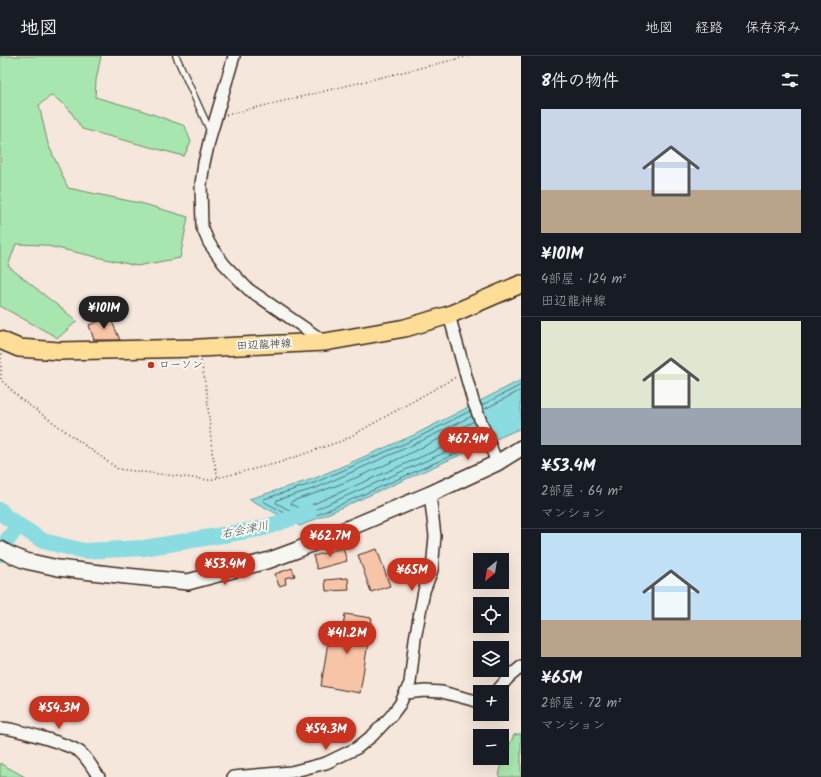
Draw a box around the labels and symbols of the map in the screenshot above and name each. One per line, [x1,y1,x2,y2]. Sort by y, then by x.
pin: ¥101M [76,296,132,330]
street label: 田辺龍神線 [236,335,292,355]
place label: ローソン [159,356,203,374]
marker: ローソン [146,360,156,370]
pin: ¥67.4M [435,427,501,461]
water label: 右会津川 [220,516,270,544]
pin: ¥62.7M [297,524,363,558]
pin: ¥53.4M [192,552,258,586]
north arrow [473,553,509,589]
pin: ¥65M [388,558,436,592]
pin: ¥41.2M [314,621,380,655]
pin: ¥54.3M [26,696,92,730]
pin: ¥54.3M [293,717,359,751]

